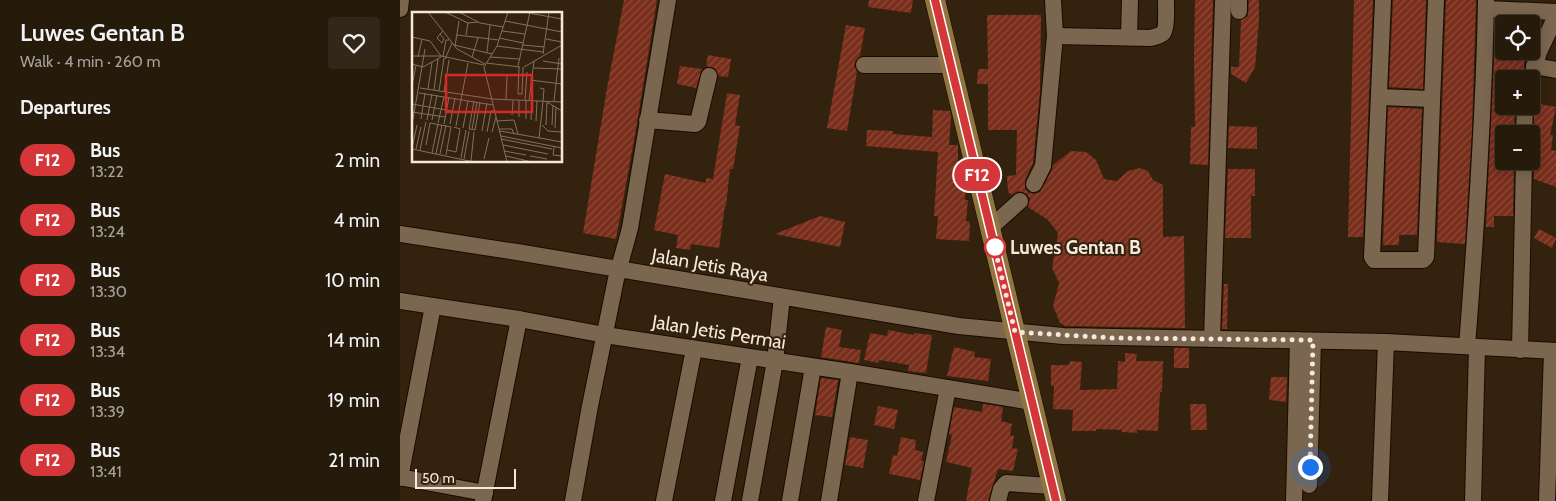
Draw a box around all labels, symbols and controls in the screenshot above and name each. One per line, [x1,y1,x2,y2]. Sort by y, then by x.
inset map [412,12,562,162]
map controls [1495,15,1540,170]
button: locate [1495,15,1540,60]
button: heart [328,17,380,69]
text: Luwes Gentan B [20,18,185,47]
text: Walk · 4 min · 260 m [20,52,161,71]
button: + [1495,70,1540,115]
text: Departures [20,96,111,119]
button: − [1495,125,1540,170]
text: Bus [90,139,120,162]
text: F12 [35,149,60,171]
text: 2 min [334,149,380,172]
line badge: F12 [948,159,1006,191]
text: 13:22 [90,162,124,181]
text: F12 [964,164,990,186]
text: Bus [90,199,120,222]
text: F12 [35,209,60,231]
text: 4 min [333,209,380,232]
text: 13:24 [90,222,125,241]
marker: Luwes Gentan B [984,236,1006,258]
place label: Luwes Gentan B [1010,236,1141,259]
street label: Jalan Jetis Raya [649,243,770,287]
text: Bus [90,259,120,282]
text: F12 [35,269,60,291]
text: 10 min [325,269,380,292]
text: 13:30 [90,282,127,301]
street label: Jalan Jetis Permai [649,310,788,354]
text: Bus [90,319,120,342]
text: F12 [35,329,60,351]
text: 14 min [327,329,380,352]
text: 13:34 [90,342,125,361]
text: Bus [90,379,120,402]
text: F12 [35,389,60,411]
text: 19 min [327,389,380,412]
text: 13:39 [90,402,125,421]
text: Bus [90,439,120,462]
text: F12 [35,449,60,471]
text: 21 min [328,449,380,472]
your location [1298,455,1323,480]
text: 13:41 [90,462,122,481]
scale bar [415,466,516,489]
text: 50 m [422,469,455,487]

